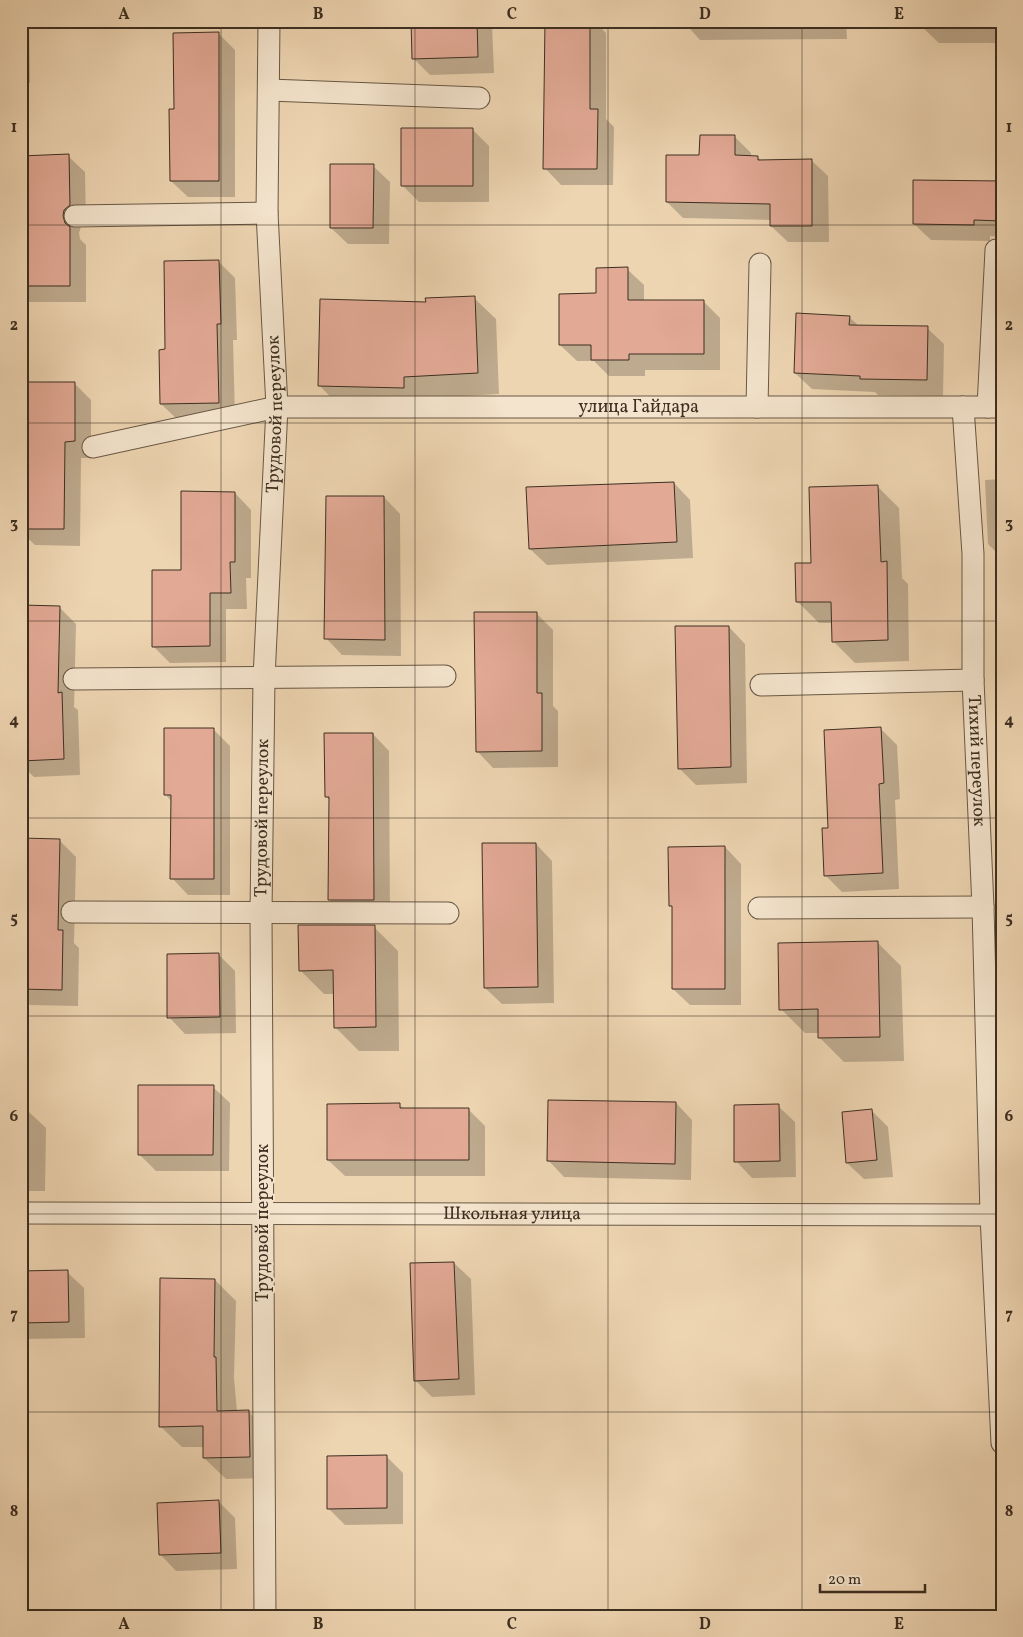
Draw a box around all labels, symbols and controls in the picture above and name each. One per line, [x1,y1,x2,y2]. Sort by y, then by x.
text: A [118,4,130,26]
text: B [313,4,324,26]
text: C [507,4,517,26]
text: D [699,4,711,26]
text: E [894,4,904,26]
text: 1 [11,117,17,139]
text: 1 [1006,117,1012,139]
text: 2 [10,315,18,337]
text: 2 [1005,315,1013,337]
street label: Трудовой переулок [260,334,290,494]
street label: улица Гайдара [578,395,699,420]
text: 3 [10,513,18,535]
text: 3 [1005,513,1013,535]
street label: Тихий переулок [961,694,992,827]
text: 4 [9,710,19,732]
text: 4 [1004,710,1014,732]
street label: Трудовой переулок [249,738,276,897]
text: 5 [10,908,18,930]
text: 5 [1005,908,1013,930]
text: 6 [10,1106,19,1128]
text: 6 [1005,1106,1014,1128]
street label: Трудовой переулок [251,1144,276,1302]
street label: Школьная улица [443,1201,581,1227]
text: 7 [10,1304,18,1326]
text: 7 [1005,1304,1013,1326]
text: 8 [10,1501,18,1523]
text: 8 [1005,1501,1013,1523]
scale bar [820,1562,926,1594]
text: 20 m [828,1570,861,1591]
text: A [118,1614,130,1636]
text: B [313,1614,324,1636]
text: C [507,1614,517,1636]
text: D [699,1614,711,1636]
text: E [894,1614,904,1636]

